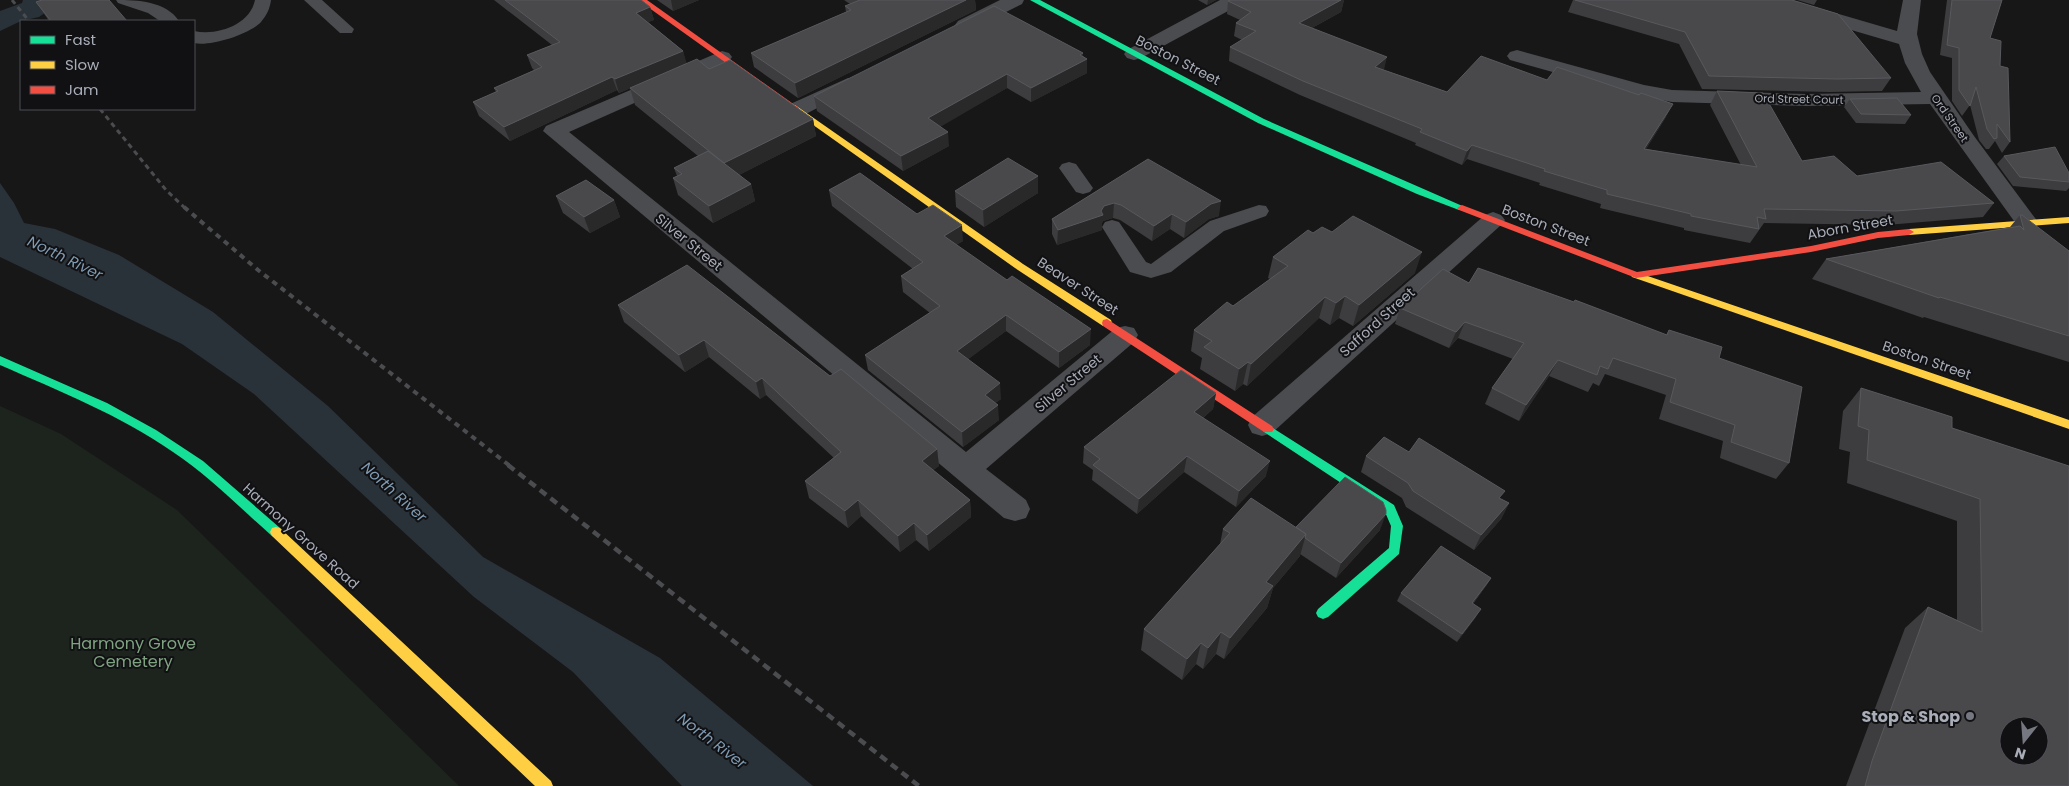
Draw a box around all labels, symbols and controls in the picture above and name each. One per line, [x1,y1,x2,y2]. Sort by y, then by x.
legend [20,20,195,110]
text: Fast [65,29,96,50]
street label: Boston Street [1132,30,1224,90]
text: Slow [65,54,100,75]
text: Jam [65,79,99,100]
street label: Ord Street Court [1754,90,1844,108]
street label: Ord Street [1928,91,1972,145]
street label: Boston Street [1499,199,1593,251]
street label: Silver Street [651,209,727,275]
street label: Aborn Street [1806,210,1894,244]
water label: North River [24,230,107,285]
street label: Beaver Street [1033,252,1123,320]
street label: Safford Street [1335,283,1419,361]
street label: Boston Street [1880,335,1974,385]
street label: Silver Street [1030,349,1106,417]
water label: North River [357,457,432,527]
street label: Harmony Grove Road [239,478,363,594]
park label: Harmony Grove Cemetery [70,632,196,673]
place label: Stop & Shop [1861,705,1960,728]
water label: North River [673,708,751,774]
marker: Stop & Shop [1964,710,1976,722]
north arrow [1999,716,2049,766]
text: N [2012,742,2028,765]

